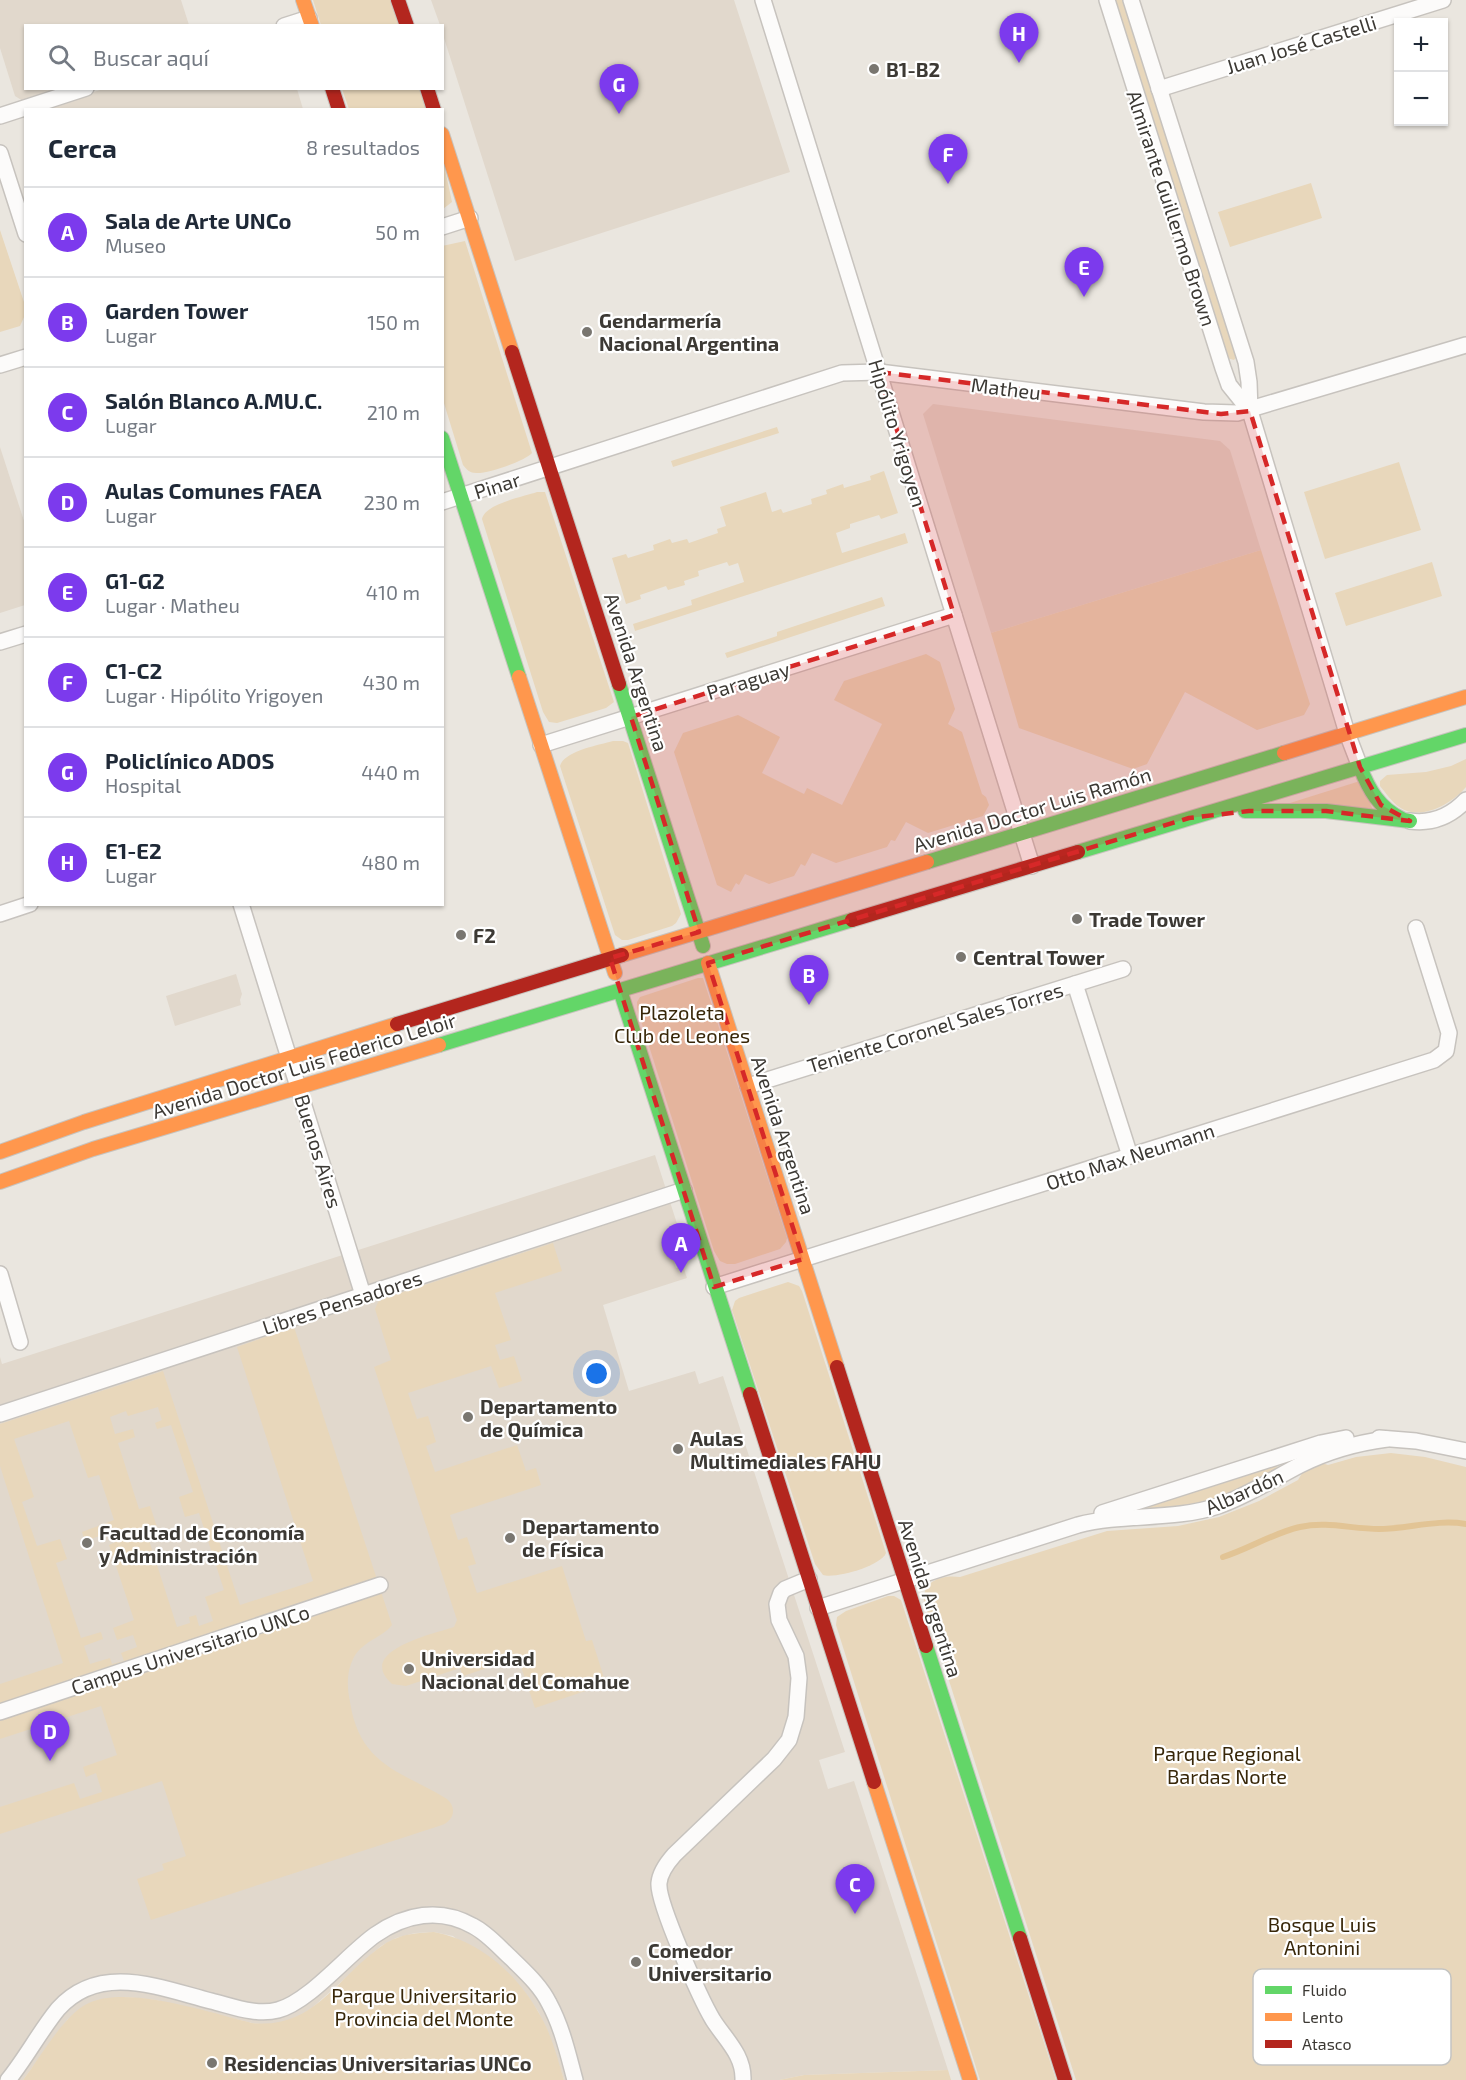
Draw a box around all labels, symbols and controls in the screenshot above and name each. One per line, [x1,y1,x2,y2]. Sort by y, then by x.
street label: Juan José Castelli [1223,10,1379,78]
pin: H [1000,14,1038,63]
map controls [1394,18,1448,126]
button: + [1394,18,1448,72]
search box [24,24,444,90]
icon: search [45,41,78,74]
text: Buscar aquí [93,44,209,70]
place label: B1-B2 [886,57,940,81]
marker: B1-B2 [867,62,881,76]
pin: G [600,64,638,114]
button: − [1394,72,1448,126]
street label: Almirante Guillermo Brown [1122,87,1222,329]
text: Cerca [48,132,117,163]
pin: F [928,134,968,184]
text: 8 resultados [306,135,420,159]
text: Sala de Arte UNCo [105,207,292,233]
text: A [61,220,74,244]
text: 50 m [375,220,420,244]
text: Museo [105,233,166,257]
pin: E [1064,248,1104,297]
text: Garden Tower [105,297,248,323]
place label: Gendarmería Nacional Argentina [599,308,779,355]
text: B [61,310,74,334]
text: 150 m [367,310,420,334]
text: Lugar [105,323,157,347]
marker: Gendarmería Nacional Argentina [580,325,594,339]
street label: Hipólito Yrigoyen [864,356,932,510]
street label: Matheu [970,372,1042,404]
text: Salón Blanco A.MU.C. [105,387,322,413]
text: C [62,400,73,424]
text: 210 m [367,400,420,424]
text: Lugar [105,413,157,437]
street label: Pinar [471,467,523,503]
text: Aulas Comunes FAEA [105,477,322,503]
text: D [61,490,74,514]
text: 230 m [364,490,420,514]
text: Lugar [105,503,157,527]
text: G1-G2 [105,567,165,593]
text: E [62,580,73,604]
text: 410 m [366,580,420,604]
street label: Avenida Argentina [600,590,674,754]
text: Lugar · Matheu [105,593,240,617]
street label: Paraguay [703,656,793,704]
text: C1-C2 [105,657,162,683]
text: F [62,670,73,694]
text: 430 m [363,670,420,694]
text: Lugar · Hipólito Yrigoyen [105,683,323,707]
text: Policlínico ADOS [105,747,274,773]
text: G [61,760,74,784]
text: 440 m [361,760,420,784]
street label: Avenida Doctor Luis Ramón [910,761,1154,857]
text: Hospital [105,773,181,797]
text: E1-E2 [105,837,162,863]
text: H [61,850,74,874]
text: 480 m [362,850,420,874]
text: Lugar [105,863,157,887]
place label: Trade Tower [1089,907,1205,931]
marker: Trade Tower [1070,912,1084,926]
place label: F2 [473,923,496,947]
marker: F2 [454,928,468,942]
place label: Central Tower [973,945,1105,969]
marker: Central Tower [954,950,968,964]
pin: B [790,956,828,1005]
street label: Teniente Coronel Sales Torres [804,977,1066,1077]
park label: Plazoleta Club de Leones [614,1000,750,1047]
street label: Avenida Doctor Luis Federico Leloir [149,1007,459,1123]
street label: Avenida Argentina [747,1053,821,1217]
street label: Buenos Aires [290,1091,348,1211]
street label: Otto Max Neumann [1043,1117,1217,1195]
pin: A [662,1224,700,1273]
street label: Libres Pensadores [259,1265,425,1339]
your location [582,1359,611,1388]
place label: Departamento de Química [480,1394,617,1442]
marker: Departamento de Química [461,1410,475,1424]
place label: Aulas Multimediales FAHU [690,1426,882,1473]
marker: Aulas Multimediales FAHU [671,1442,685,1456]
street label: Albardón [1201,1463,1287,1519]
place label: Departamento de Física [522,1514,659,1561]
street label: Avenida Argentina [894,1516,968,1680]
place label: Facultad de Economía y Administración [99,1520,305,1568]
marker: Departamento de Física [503,1531,517,1545]
marker: Facultad de Economía y Administración [80,1536,94,1550]
street label: Campus Universitario UNCo [68,1599,312,1699]
place label: Universidad Nacional del Comahue [421,1646,630,1693]
marker: Universidad Nacional del Comahue [402,1662,416,1676]
pin: D [31,1712,70,1761]
park label: Parque Regional Bardas Norte [1153,1741,1301,1788]
pin: C [836,1864,874,1914]
park label: Bosque Luis Antonini [1268,1912,1376,1959]
place label: Comedor Universitario [648,1938,772,1985]
marker: Comedor Universitario [629,1955,643,1969]
legend [1253,1969,1451,2065]
text: Fluido [1302,1980,1347,1999]
park label: Parque Universitario Provincia del Monte [331,1983,517,2030]
text: Lento [1302,2007,1343,2026]
text: Atasco [1302,2034,1352,2053]
place label: Residencias Universitarias UNCo [224,2051,532,2075]
marker: Residencias Universitarias UNCo [205,2056,219,2070]

